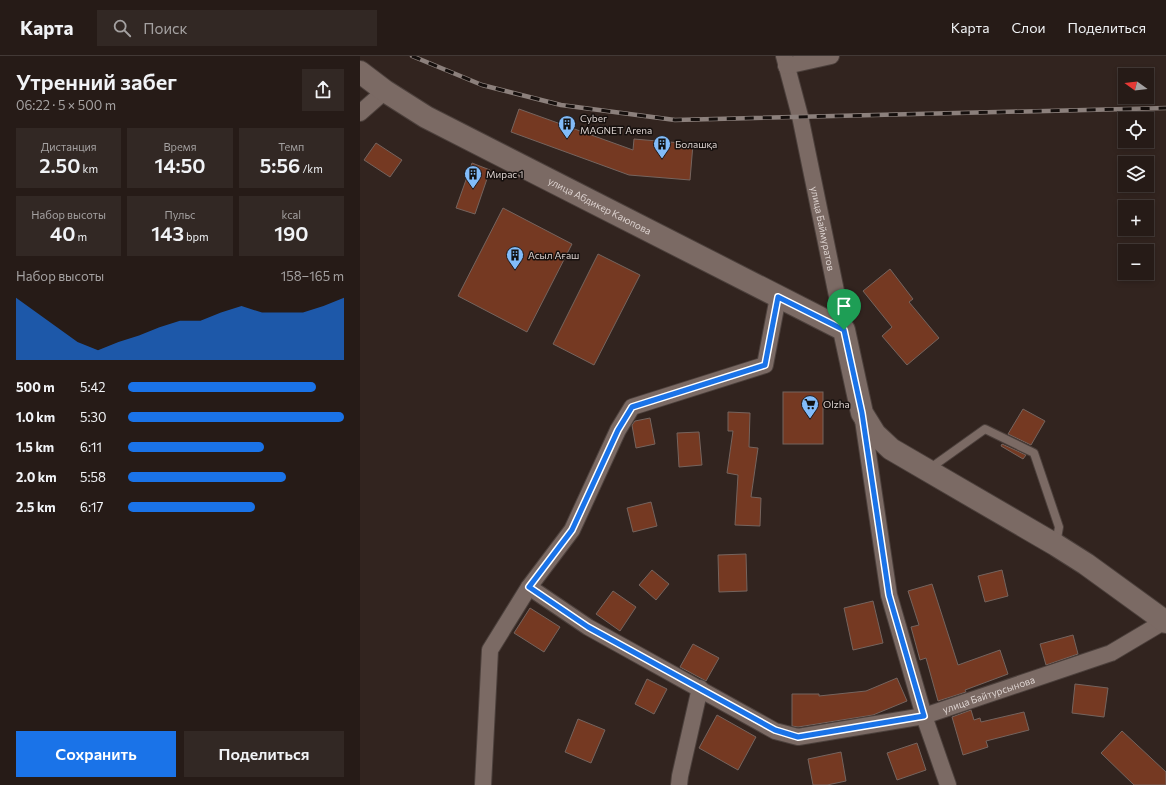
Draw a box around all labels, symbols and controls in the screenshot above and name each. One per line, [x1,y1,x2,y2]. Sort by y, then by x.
search box [97,10,377,46]
text: Карта [20,16,73,39]
icon: search [111,17,133,39]
text: Поиск [143,19,188,37]
text: Карта [951,19,989,36]
text: Слои [1011,19,1046,36]
text: Поделиться [1068,19,1146,36]
text: Утренний забег [16,68,177,95]
north arrow [1118,68,1154,104]
map controls [1118,68,1154,280]
button: share [302,69,344,111]
text: 06:22 · 5 × 500 m [16,97,116,113]
place label: Cyber MAGNET Arena [580,112,652,136]
button: locate [1118,112,1154,148]
building icon: Cyber MAGNET Arena [557,114,577,139]
building icon: Болашқа [652,134,672,159]
place label: Болашқа [675,138,717,150]
text: Дистанция [41,140,97,153]
text: Время [164,140,196,153]
text: Темп [278,140,304,153]
text: 2.50 [39,153,80,177]
text: 14:50 [155,153,205,177]
text: 5:56 [260,153,300,177]
button: layers [1118,156,1154,192]
text: km [80,162,98,175]
text: /km [300,162,323,175]
building icon: Мирас 1 [463,164,483,189]
place label: Мирас 1 [486,168,523,180]
street label: улица Абдикер Каюпова [546,174,653,237]
street label: улица Баймуратов [809,185,838,272]
button: + [1118,200,1154,236]
text: Набор высоты [31,208,106,221]
text: Пульс [165,208,195,221]
text: kcal [281,208,301,221]
text: 40 [50,221,76,245]
text: 143 [151,221,184,245]
text: 190 [274,221,309,245]
text: m [76,230,87,243]
text: bpm [184,230,209,243]
button: − [1118,244,1154,280]
building icon: Асыл Ағаш [505,245,525,270]
place label: Асыл Ағаш [528,249,579,261]
text: Набор высоты [16,268,104,284]
text: 158–165 m [281,268,344,284]
pin [827,289,861,330]
icon: arrive [833,295,855,317]
text: 500 m [16,379,55,395]
text: 5:42 [80,379,105,395]
supermarket icon: Olzha [800,394,820,419]
place label: Olzha [823,398,850,410]
text: 1.0 km [16,409,55,425]
text: 5:30 [80,409,106,425]
text: 1.5 km [16,439,54,455]
text: 6:11 [80,439,102,455]
text: 2.0 km [16,469,57,485]
text: 5:58 [80,469,106,485]
text: 2.5 km [16,499,56,515]
text: 6:17 [80,499,103,515]
street label: улица Байтурсынова [941,673,1036,715]
button: Сохранить [16,731,176,777]
button: Поделиться [184,731,344,777]

